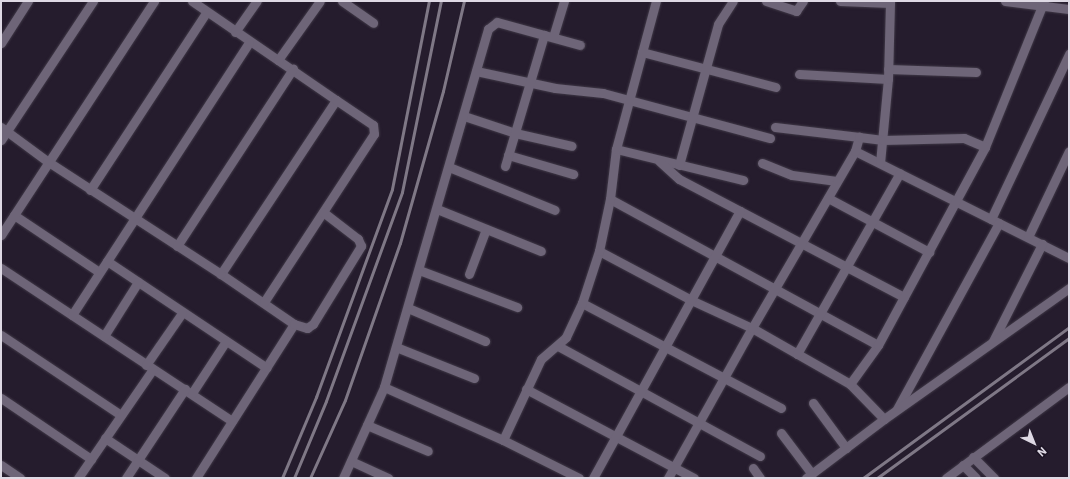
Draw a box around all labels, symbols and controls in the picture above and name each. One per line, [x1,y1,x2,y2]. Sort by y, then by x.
north arrow [1014,423,1054,463]
text: N [1034,444,1050,460]

